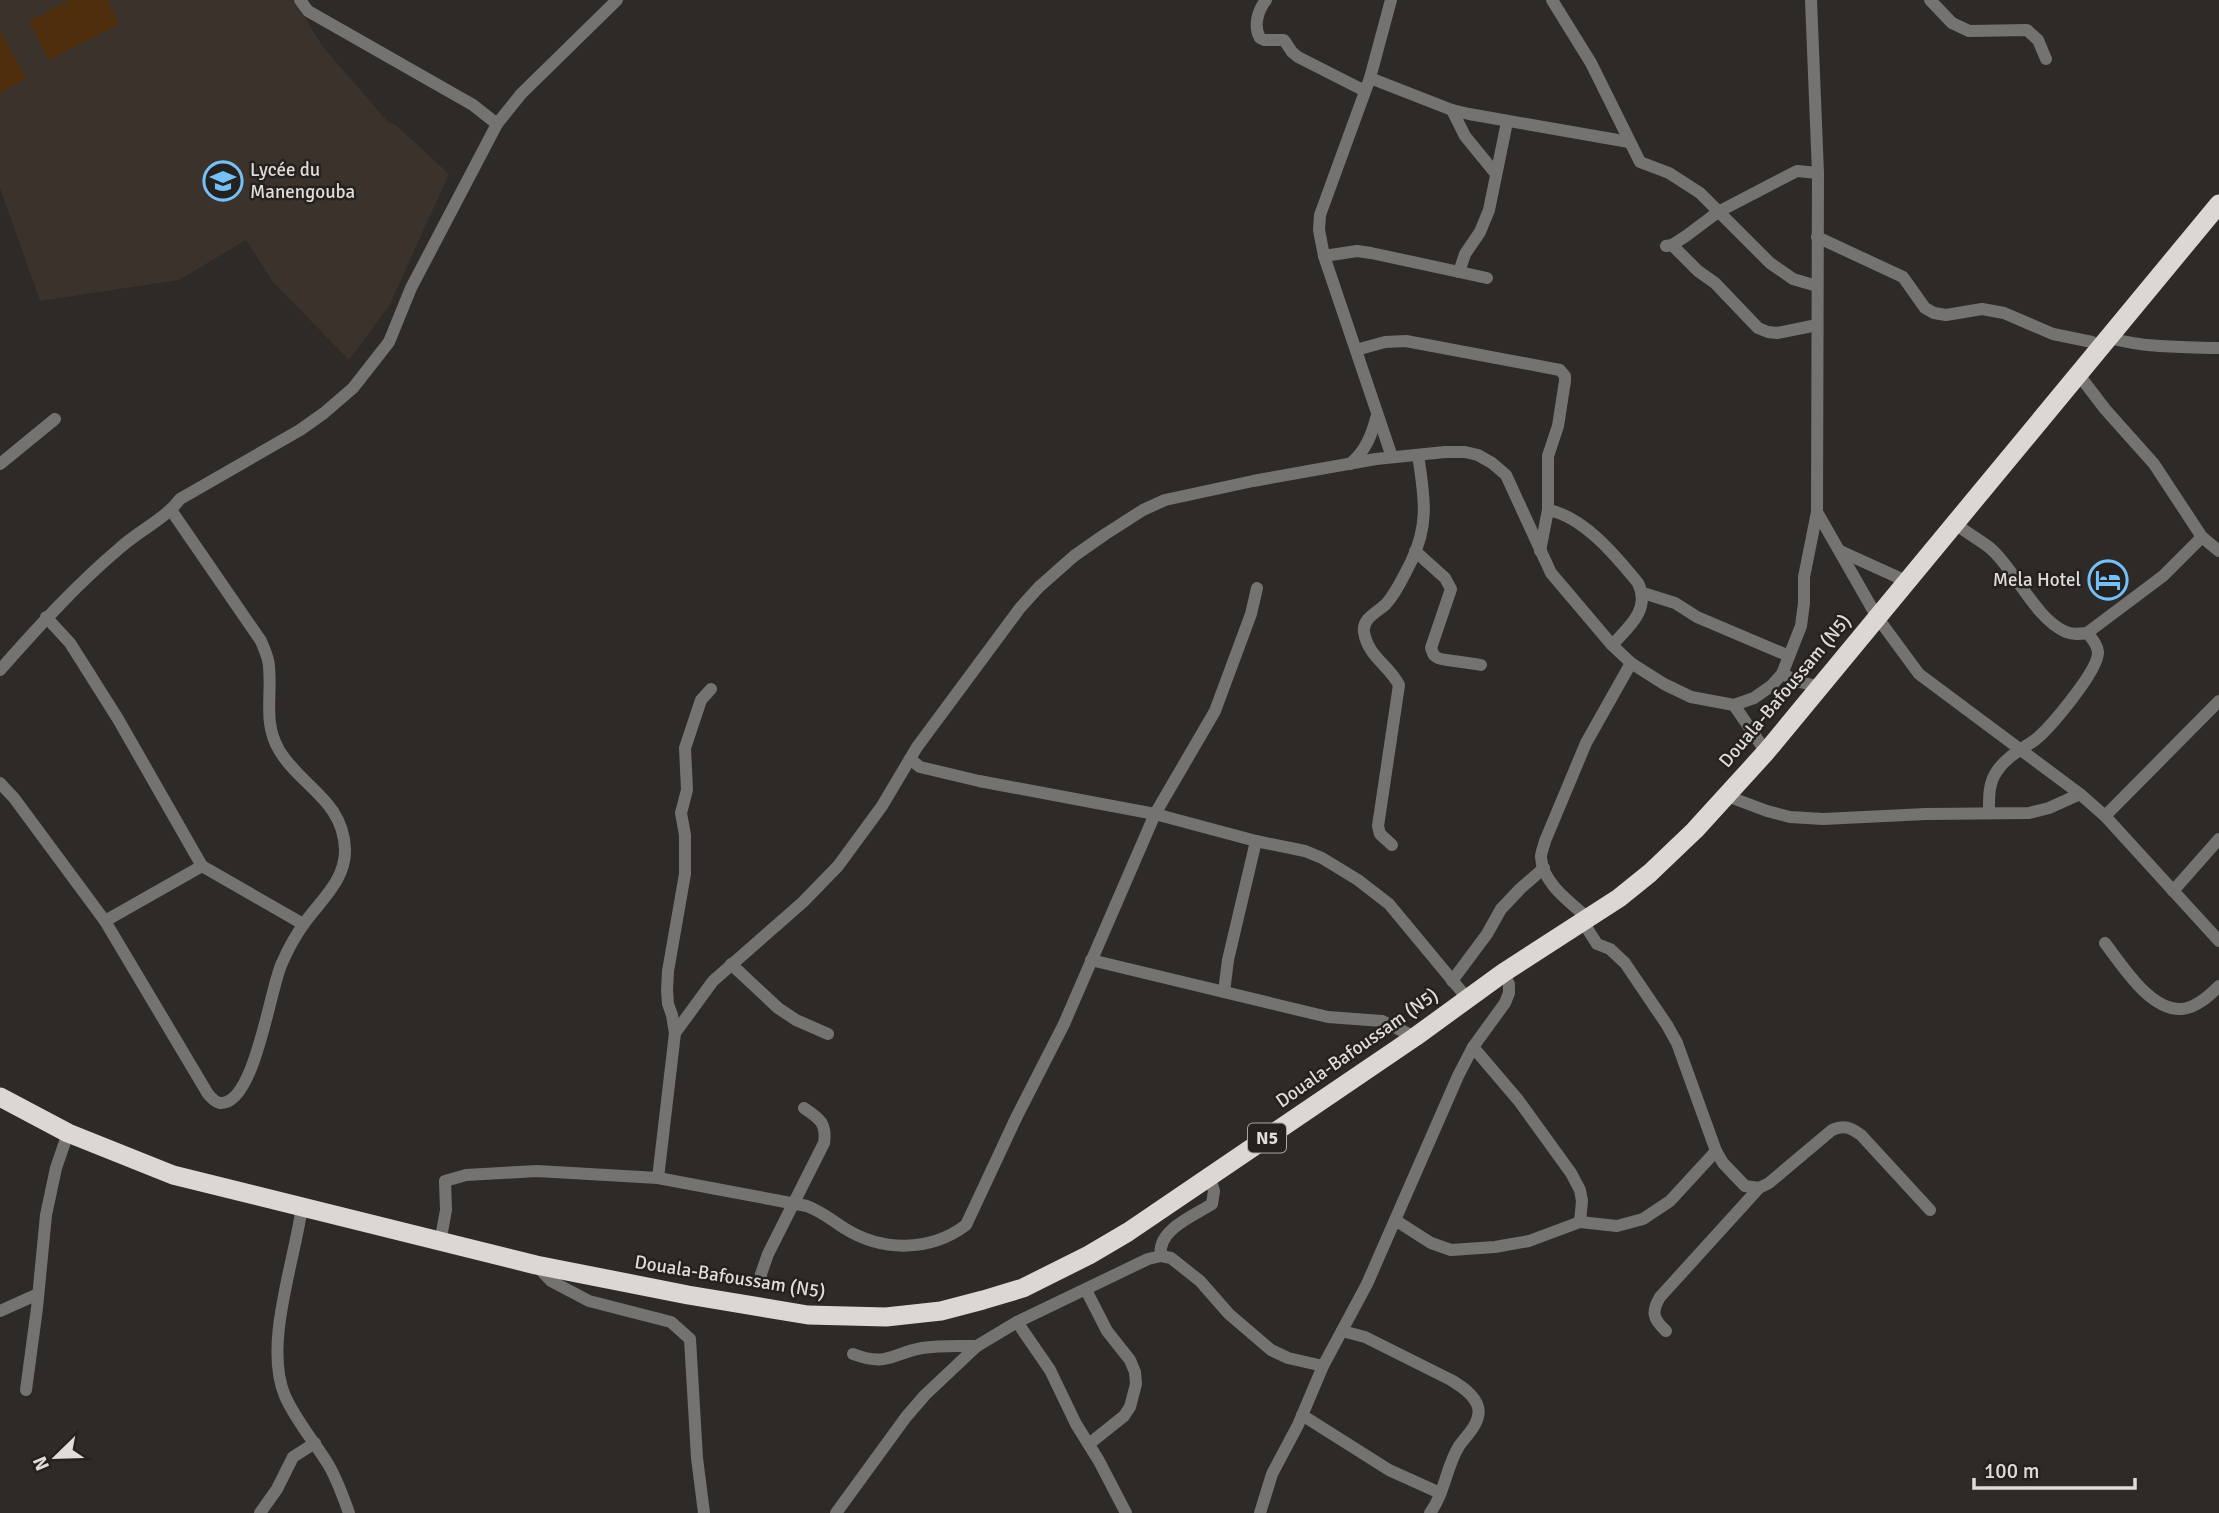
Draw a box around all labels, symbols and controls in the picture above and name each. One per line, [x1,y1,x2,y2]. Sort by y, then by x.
place label: Lycée du Manengouba [250,158,355,204]
school or university icon: Lycée du Manengouba [202,160,244,202]
hotel icon: Mela Hotel [2087,559,2129,601]
place label: Mela Hotel [1993,568,2081,592]
street label: Douala-Bafoussam (N5) [1714,609,1856,773]
street label: Douala-Bafoussam (N5) [1271,983,1443,1113]
road number: N5 [1248,1124,1286,1153]
street label: Douala-Bafoussam (N5) [633,1250,827,1304]
north arrow [21,1422,91,1492]
scale bar [1974,1446,2135,1490]
text: N [28,1452,55,1474]
text: 100 m [1984,1458,2039,1484]

